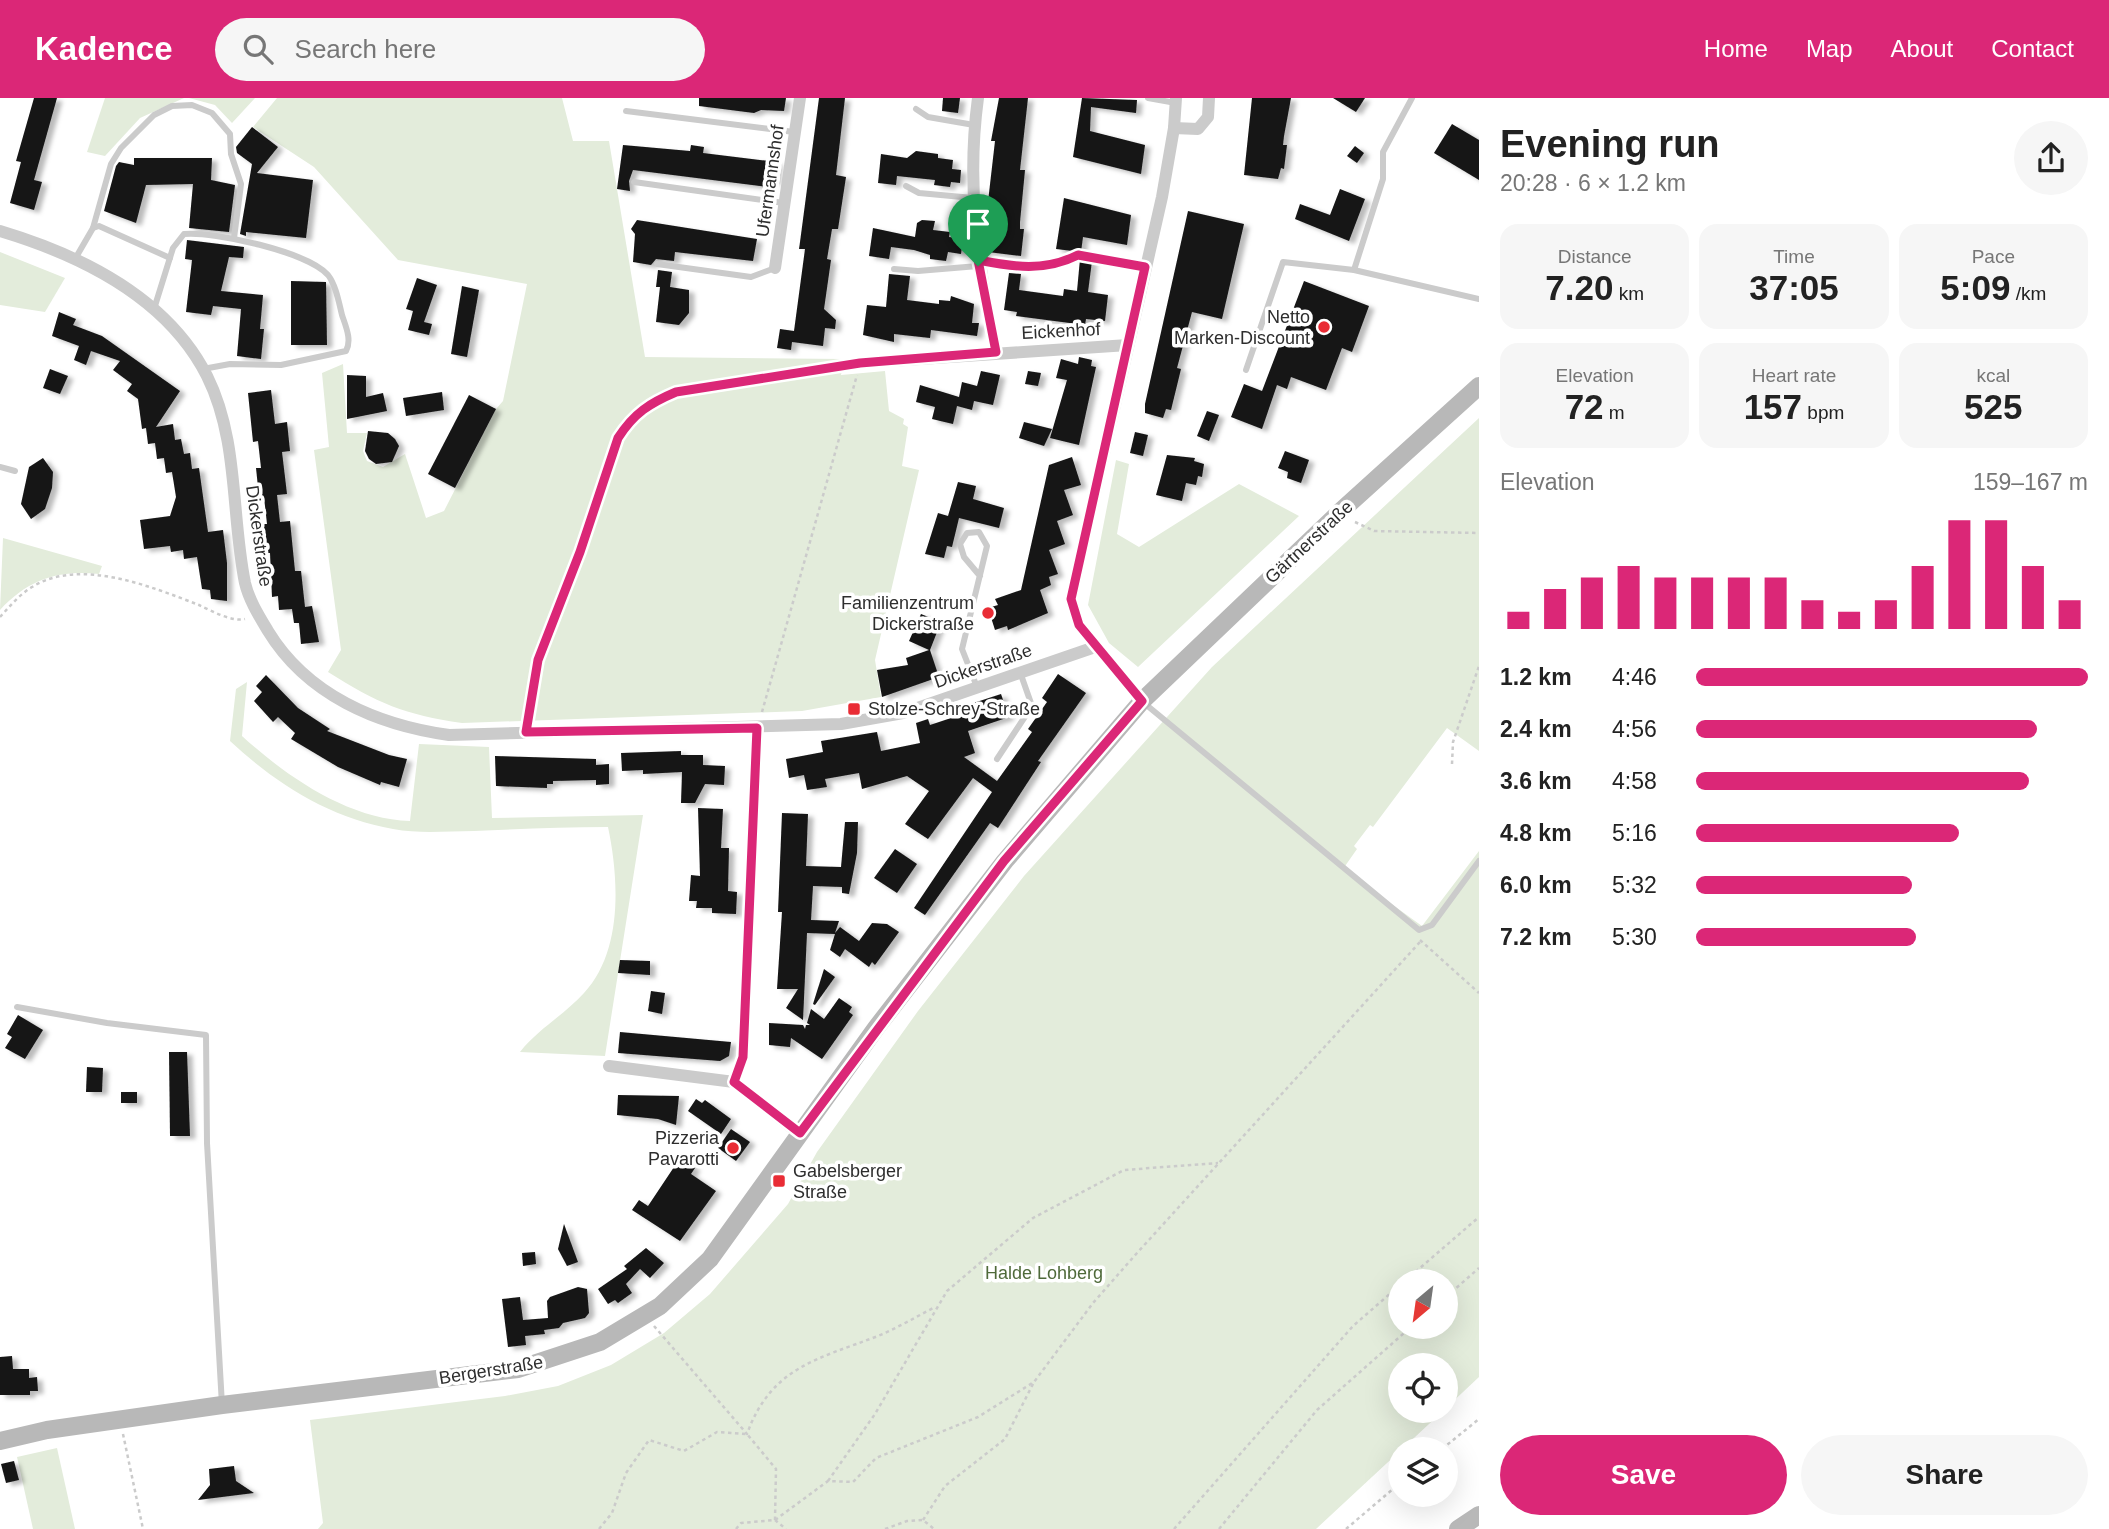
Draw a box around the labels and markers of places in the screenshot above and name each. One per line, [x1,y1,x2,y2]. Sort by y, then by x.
pin [948,194,1008,266]
place label: Netto Marken-Discount [1174,307,1310,348]
marker: Netto Marken-Discount [1316,319,1332,335]
place label: Familienzentrum Dickerstraße [841,593,974,634]
marker: Familienzentrum Dickerstraße [980,605,996,621]
place label: Stolze-Schrey-Straße [868,699,1040,719]
marker: Stolze-Schrey-Straße [846,701,862,717]
place label: Pizzeria Pavarotti [648,1128,720,1169]
marker: Pizzeria Pavarotti [725,1140,741,1156]
place label: Gabelsberger Straße [793,1161,902,1202]
marker: Gabelsberger Straße [771,1173,787,1189]

